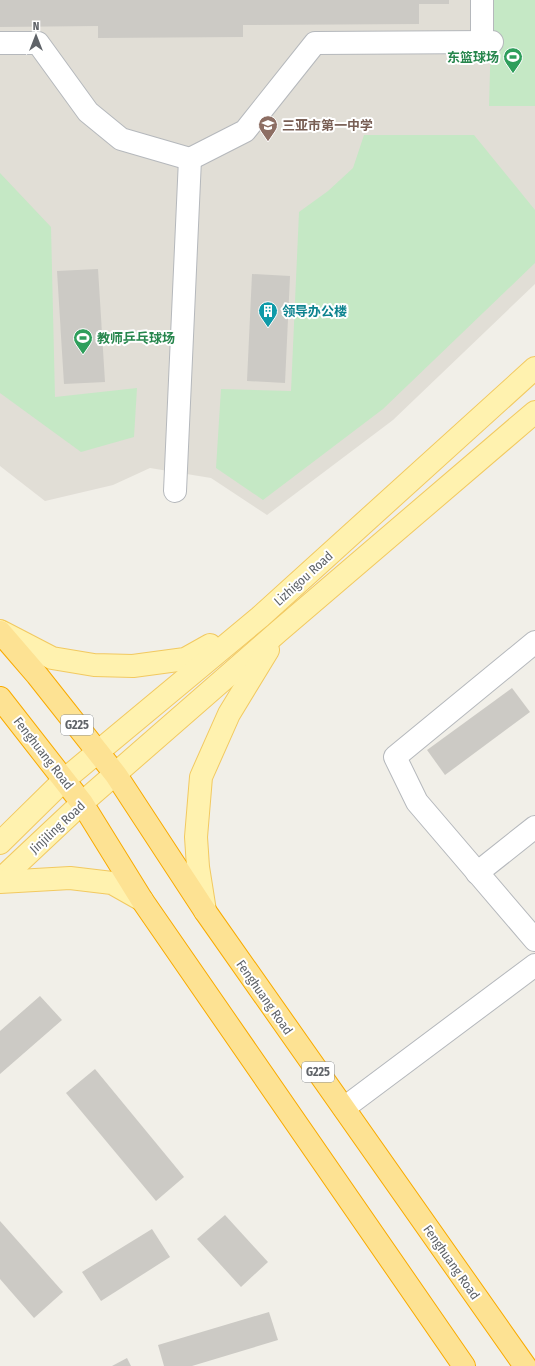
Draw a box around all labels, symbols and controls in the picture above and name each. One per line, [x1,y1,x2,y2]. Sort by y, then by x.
north arrow [16,16,56,56]
text: N [33,20,39,33]
sports icon: 东篮球场 [502,46,524,74]
place label: 东篮球场 [447,50,499,65]
school or university icon: 三亚市第一中学 [257,114,279,142]
place label: 三亚市第一中学 [282,118,373,133]
building icon: 领导办公楼 [257,300,279,328]
place label: 领导办公楼 [282,304,347,319]
sports icon: 教师乒乓球场 [72,327,94,355]
place label: 教师乒乓球场 [97,331,175,346]
street label: Lizhigou Road [271,548,336,609]
street label: Fenghuang Road [11,714,76,792]
road number: G225 [61,715,93,735]
street label: Jinjiling Road [27,798,88,857]
street label: Fenghuang Road [233,957,296,1037]
road number: G225 [302,1062,334,1082]
street label: Fenghuang Road [420,1222,483,1302]

